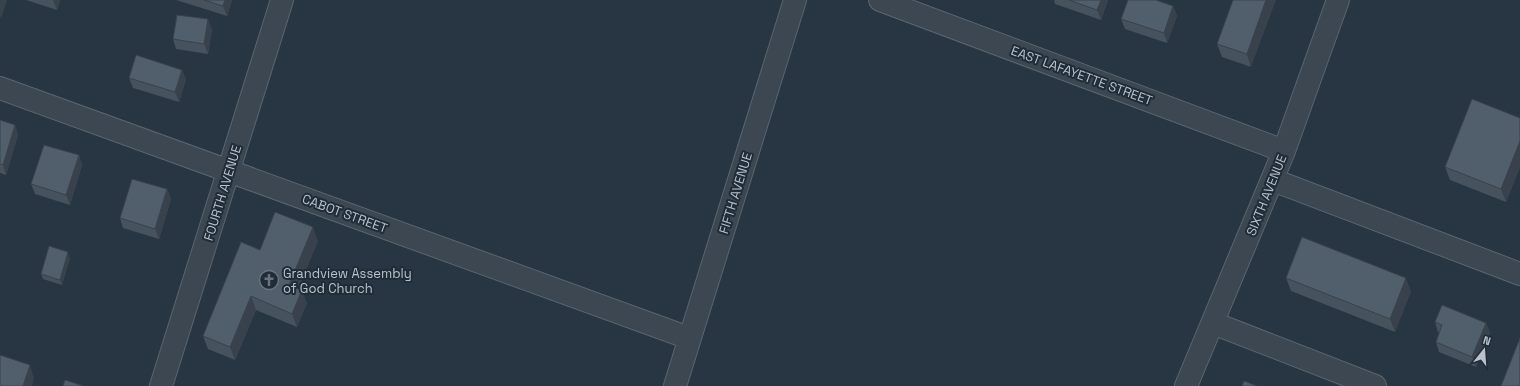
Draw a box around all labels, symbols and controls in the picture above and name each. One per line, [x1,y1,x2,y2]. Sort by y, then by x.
street label: EAST LAFAYETTE STREET [1009,42,1155,109]
street label: FOURTH AVENUE [200,143,245,243]
street label: FIFTH AVENUE [715,150,756,236]
street label: SIXTH AVENUE [1242,152,1291,238]
street label: CABOT STREET [300,190,390,237]
place label: Grandview Assembly of God Church [283,265,412,297]
church icon: Grandview Assembly of God Church [258,269,280,291]
north arrow [1464,330,1504,370]
text: N [1481,333,1492,348]

